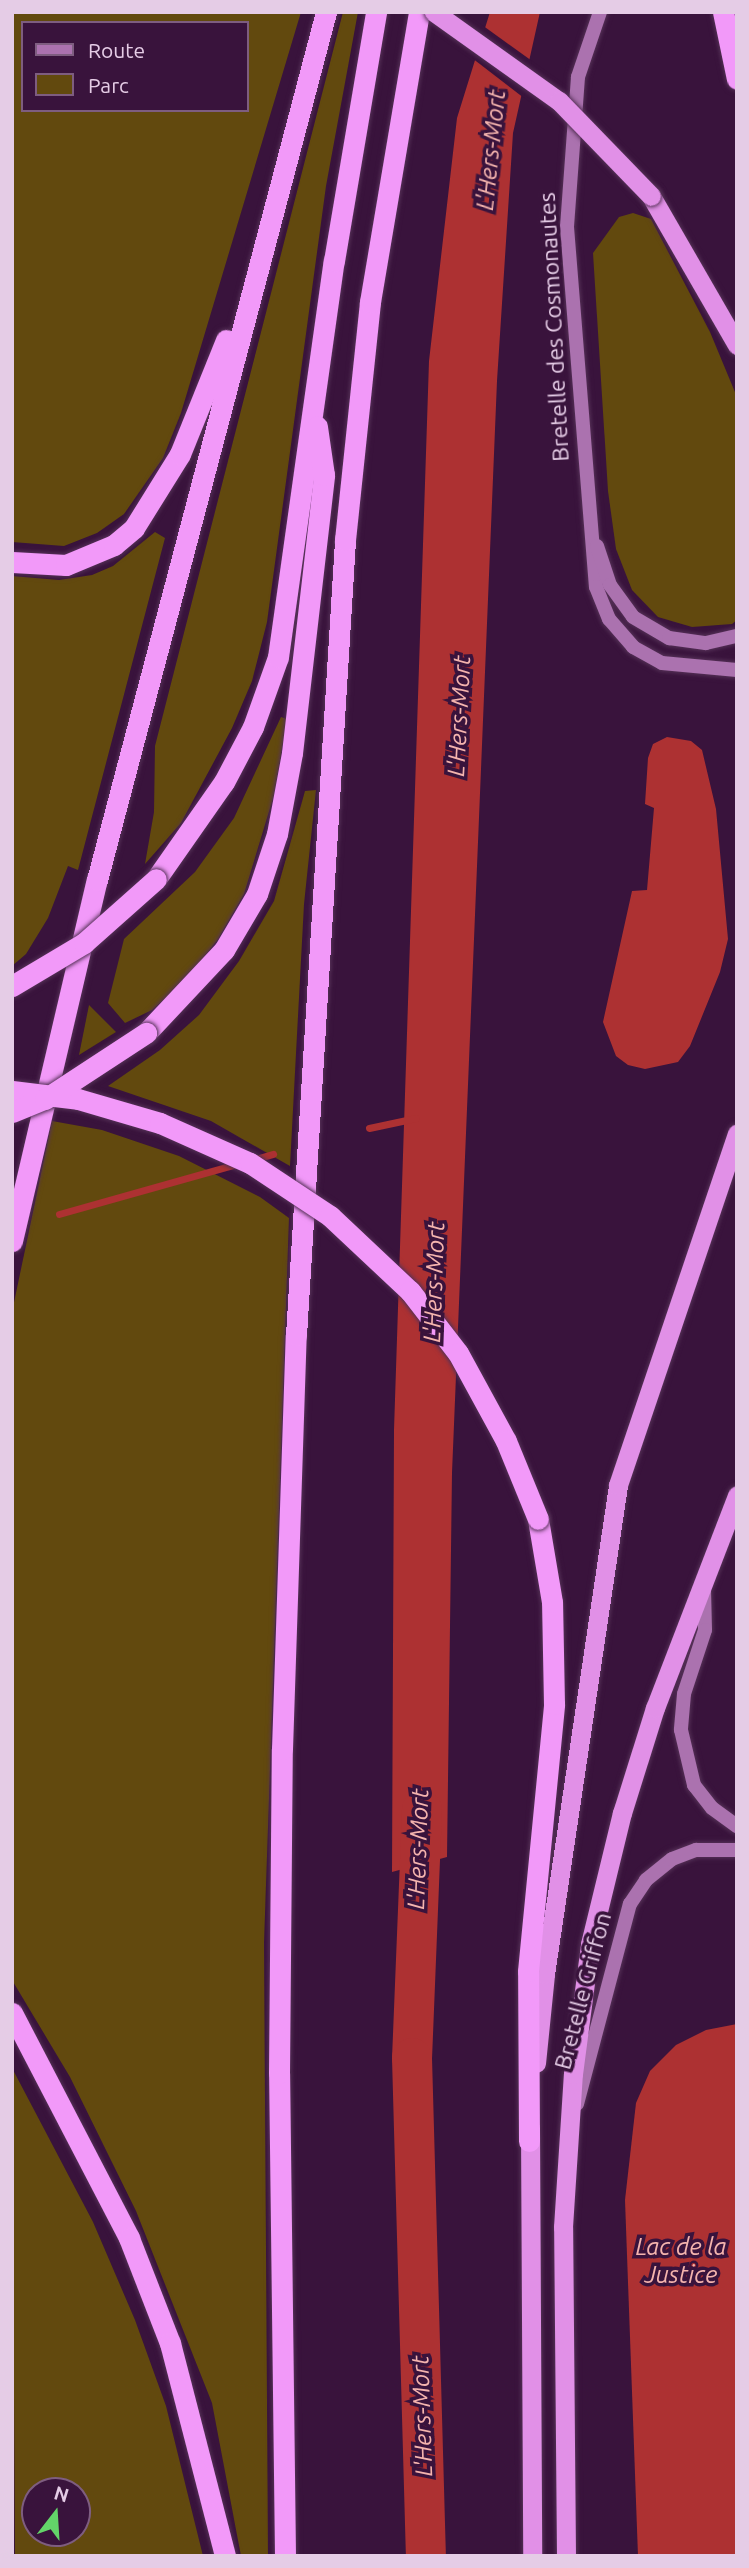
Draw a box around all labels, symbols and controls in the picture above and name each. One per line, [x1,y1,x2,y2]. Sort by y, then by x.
legend [21,21,248,112]
text: Route [88,38,145,62]
text: Parc [88,73,129,97]
water label: L'Hers-Mort [470,88,512,212]
street label: Bretelle des Cosmonautes [533,192,575,462]
water label: L'Hers-Mort [441,655,477,777]
water label: L'Hers-Mort [417,1221,451,1343]
water label: L'Hers-Mort [401,1788,435,1910]
street label: Bretelle Griffon [549,1910,617,2072]
water label: Lac de la Justice [635,2233,727,2289]
water label: L'Hers-Mort [405,2355,439,2477]
north arrow [21,2477,91,2547]
text: N [52,2481,72,2506]

